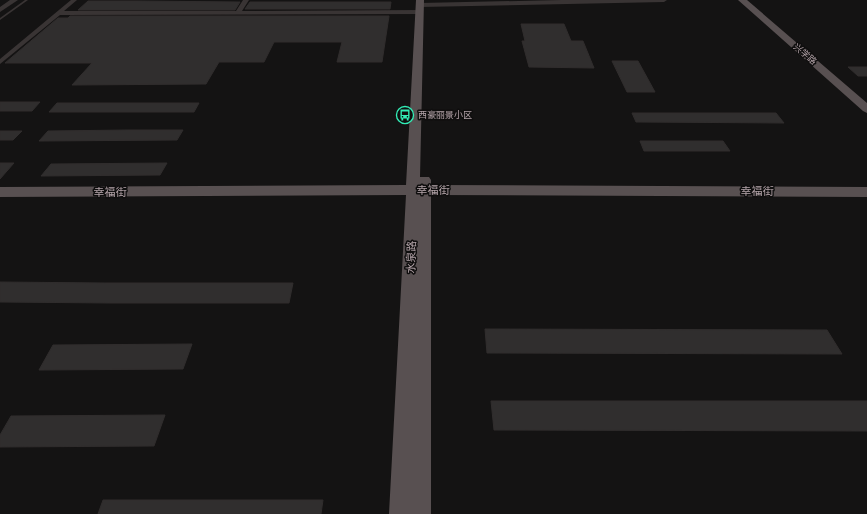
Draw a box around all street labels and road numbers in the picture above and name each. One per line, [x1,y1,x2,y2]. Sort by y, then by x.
street label: 兴学路 [791,41,819,67]
street label: 幸福街 [417,183,450,197]
street label: 幸福街 [741,184,774,198]
street label: 幸福街 [94,185,127,199]
street label: 水泉路 [403,240,419,274]

